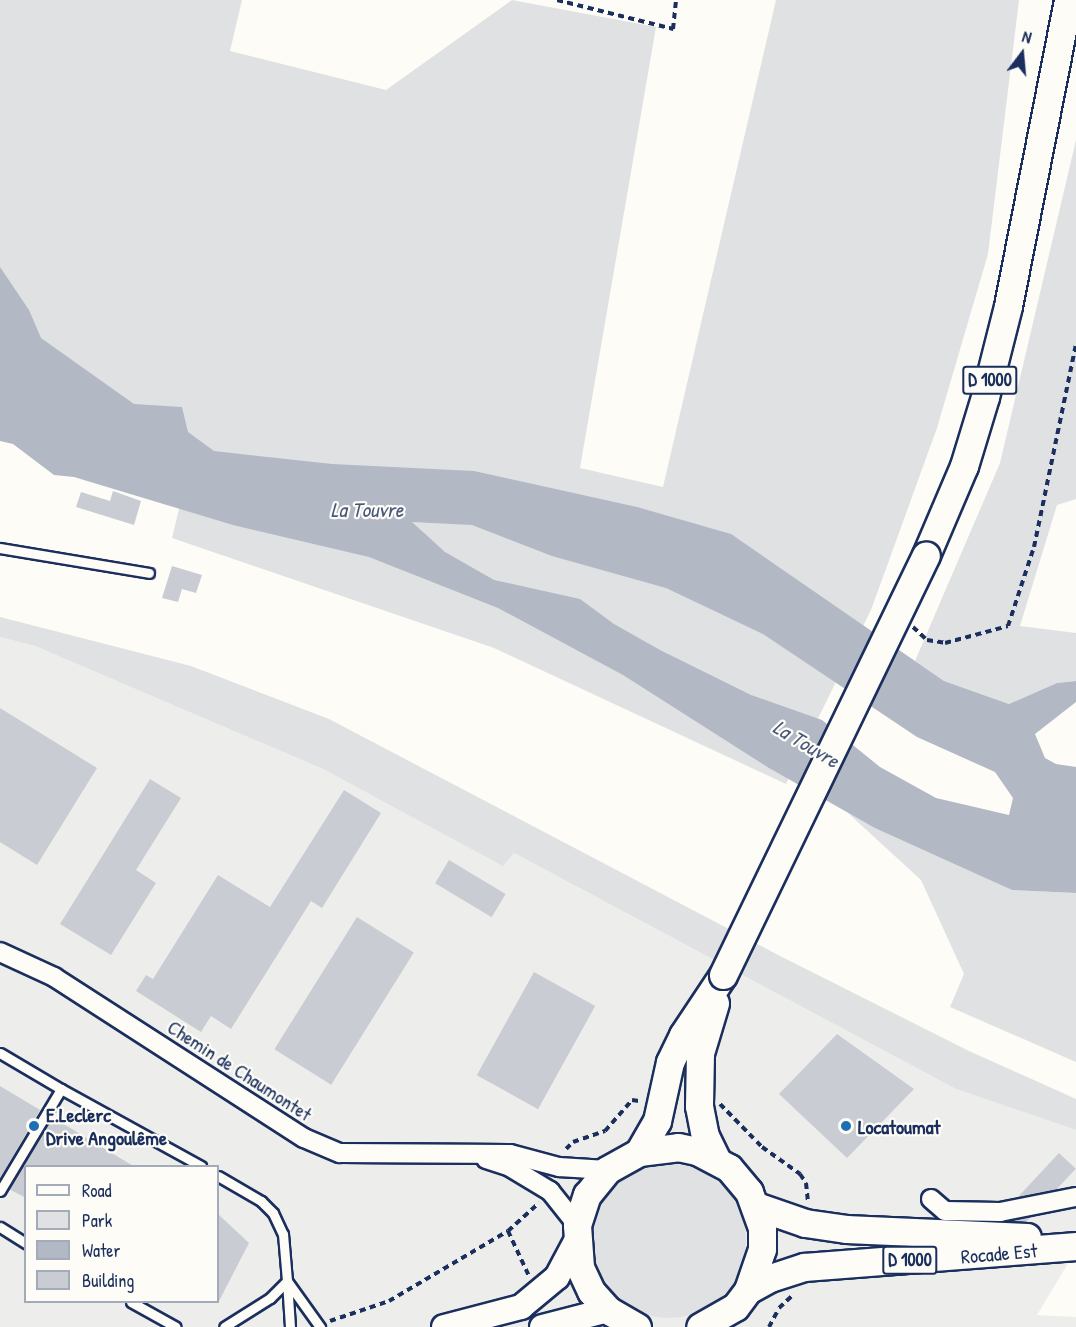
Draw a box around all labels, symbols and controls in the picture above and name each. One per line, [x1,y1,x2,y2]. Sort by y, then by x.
north arrow [992,24,1052,84]
text: N [1020,25,1034,48]
road number: D 1000 [962,365,1018,395]
water label: La Touvre [331,497,403,523]
water label: La Touvre [768,715,844,773]
street label: Chemin de Chaumontet [163,1014,317,1126]
place label: E.Leclerc Drive Angoulême [46,1102,167,1149]
place label: Locatoumat [858,1114,940,1138]
marker: E.Leclerc Drive Angoulême [27,1119,41,1133]
marker: Locatoumat [839,1119,853,1133]
legend [24,1165,219,1303]
text: Road [82,1178,112,1203]
text: Park [82,1208,112,1233]
text: Water [82,1238,120,1263]
street label: Rocade Est [960,1238,1038,1268]
road number: D 1000 [882,1245,938,1275]
text: Building [82,1268,134,1293]

